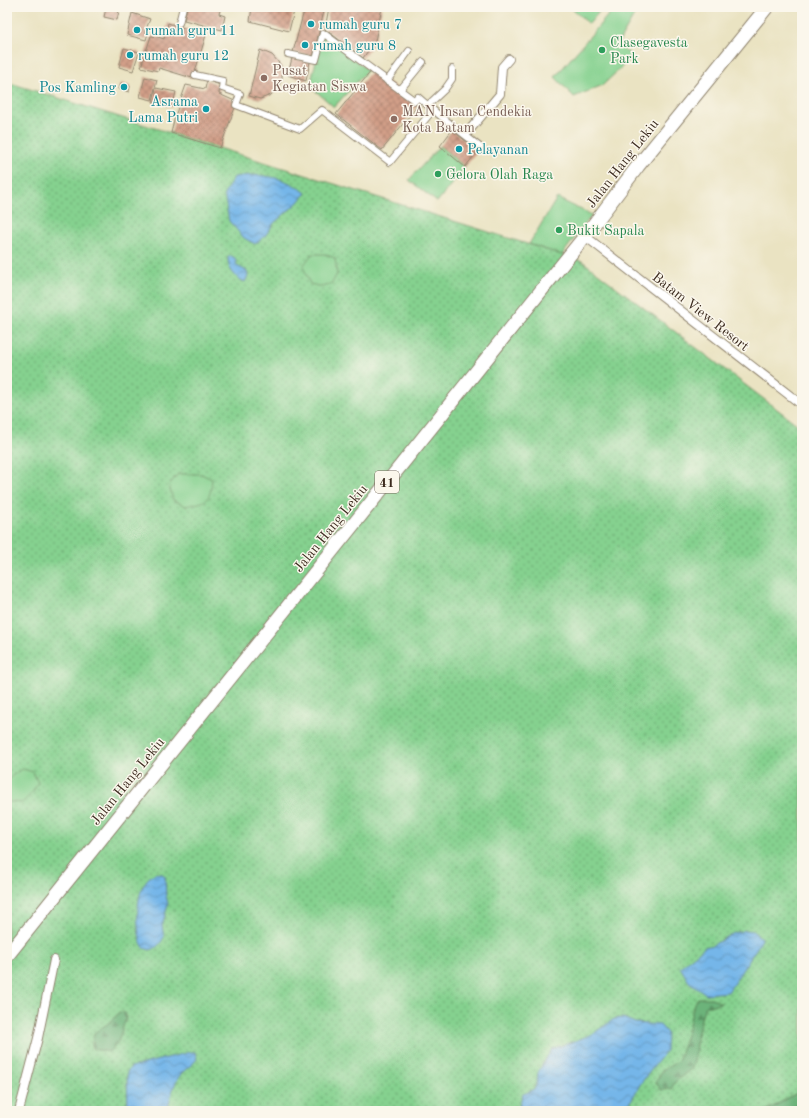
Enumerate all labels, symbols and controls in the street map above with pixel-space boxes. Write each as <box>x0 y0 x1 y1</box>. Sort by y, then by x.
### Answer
place label: rumah guru 7 <box>319 18 402 32</box>
marker: rumah guru 7 <box>306 19 316 29</box>
place label: rumah guru 11 <box>145 24 236 38</box>
marker: rumah guru 11 <box>132 25 142 35</box>
place label: Clasegavesta Park <box>610 36 688 66</box>
place label: rumah guru 8 <box>313 39 396 53</box>
marker: rumah guru 8 <box>300 40 310 50</box>
marker: Clasegavesta Park <box>597 45 607 55</box>
place label: rumah guru 12 <box>138 49 229 63</box>
marker: rumah guru 12 <box>125 50 135 60</box>
place label: Pusat Kegiatan Siswa <box>272 64 367 94</box>
marker: Pusat Kegiatan Siswa <box>259 73 269 83</box>
place label: Pos Kamling <box>39 81 116 95</box>
marker: Pos Kamling <box>119 82 129 92</box>
place label: Asrama Lama Putri <box>128 95 198 125</box>
marker: Asrama Lama Putri <box>201 104 211 114</box>
place label: MAN Insan Cendekia Kota Batam <box>402 105 532 135</box>
marker: MAN Insan Cendekia Kota Batam <box>389 114 399 124</box>
street label: Jalan Hang Lekiu <box>584 116 662 210</box>
place label: Pelayanan <box>467 143 529 157</box>
marker: Pelayanan <box>454 144 464 154</box>
place label: Gelora Olah Raga <box>446 168 553 182</box>
marker: Gelora Olah Raga <box>433 169 443 179</box>
place label: Bukit Sapala <box>567 224 645 238</box>
marker: Bukit Sapala <box>554 225 564 235</box>
street label: Batam View Resort <box>649 270 752 354</box>
road number: 41 <box>375 471 399 493</box>
street label: Jalan Hang Lekiu <box>291 482 371 575</box>
street label: Jalan Hang Lekiu <box>88 735 168 828</box>

